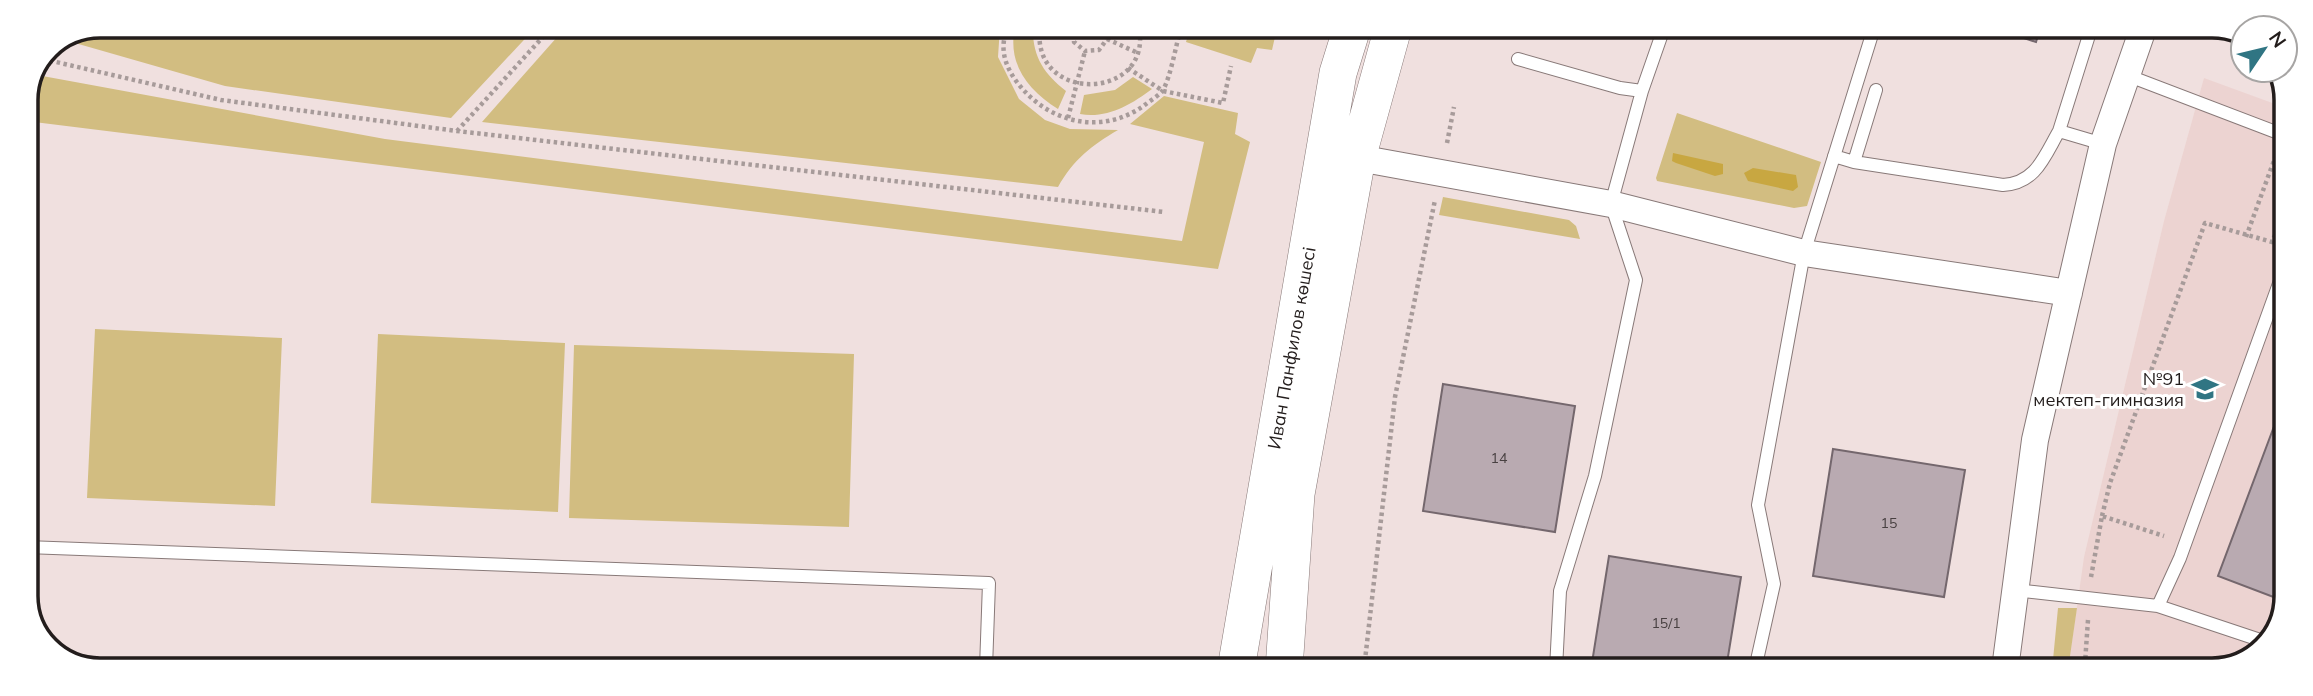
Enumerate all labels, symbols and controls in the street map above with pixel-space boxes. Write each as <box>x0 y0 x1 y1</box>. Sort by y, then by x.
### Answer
north arrow <box>2229 14 2299 84</box>
text: N <box>2264 26 2292 52</box>
street label: Иван Панфилов көшесі <box>1262 245 1321 451</box>
place label: №91 мектеп-гимназия <box>2033 367 2184 411</box>
school or university icon: №91 мектеп-гимназия <box>2190 374 2220 404</box>
house number: 14 <box>1491 449 1508 467</box>
house number: 15 <box>1881 514 1897 532</box>
house number: 15/1 <box>1651 614 1681 632</box>

